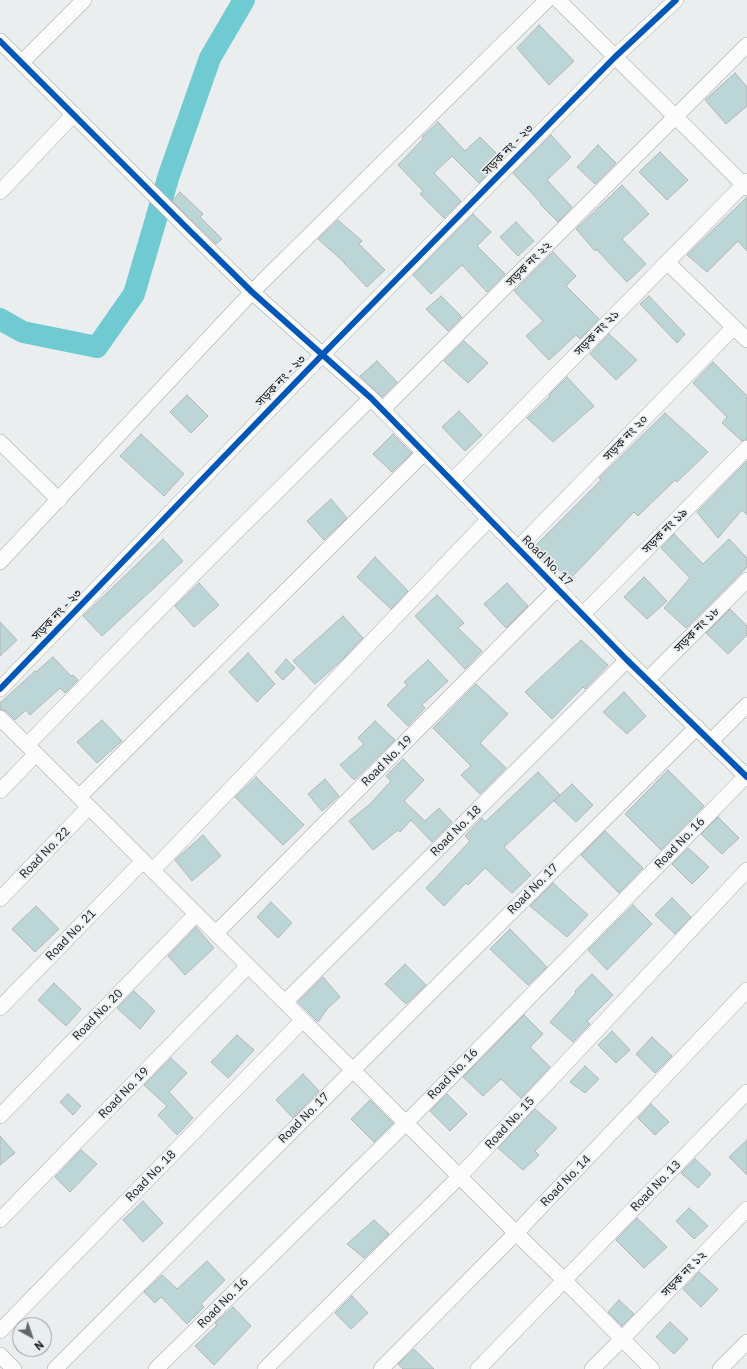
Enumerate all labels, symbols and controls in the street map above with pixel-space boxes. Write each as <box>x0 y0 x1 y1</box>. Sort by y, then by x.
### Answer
street label: সড়ক নং - ২৩ <box>480 122 536 178</box>
street label: সড়ক নং ২২ <box>503 238 555 290</box>
street label: সড়ক নং ২১ <box>572 307 622 359</box>
street label: সড়ক নং - ২৩ <box>253 352 309 410</box>
street label: সড়ক নং ২০ <box>601 412 651 464</box>
street label: সড়ক নং ১৯ <box>639 505 691 557</box>
street label: Road No. 17 <box>519 533 575 589</box>
street label: সড়ক নং - ২৩ <box>29 586 85 644</box>
street label: সড়ক নং ১৮ <box>671 604 723 656</box>
street label: Road No. 19 <box>359 733 415 789</box>
street label: Road No. 18 <box>428 803 484 859</box>
street label: Road No. 16 <box>652 814 708 872</box>
street label: Road No. 22 <box>17 824 73 882</box>
street label: Road No. 17 <box>505 861 561 917</box>
street label: Road No. 21 <box>43 906 99 964</box>
street label: Road No. 20 <box>70 986 126 1044</box>
street label: Road No. 16 <box>425 1045 481 1103</box>
street label: Road No. 19 <box>96 1064 152 1122</box>
street label: Road No. 17 <box>276 1090 332 1146</box>
street label: Road No. 15 <box>482 1094 538 1152</box>
street label: Road No. 18 <box>123 1147 179 1205</box>
street label: Road No. 14 <box>538 1152 594 1210</box>
street label: Road No. 13 <box>628 1157 684 1215</box>
street label: সড়ক নং ১২ <box>659 1248 709 1300</box>
street label: Road No. 16 <box>195 1275 251 1331</box>
north arrow <box>12 1317 52 1357</box>
text: N <box>32 1338 47 1353</box>

